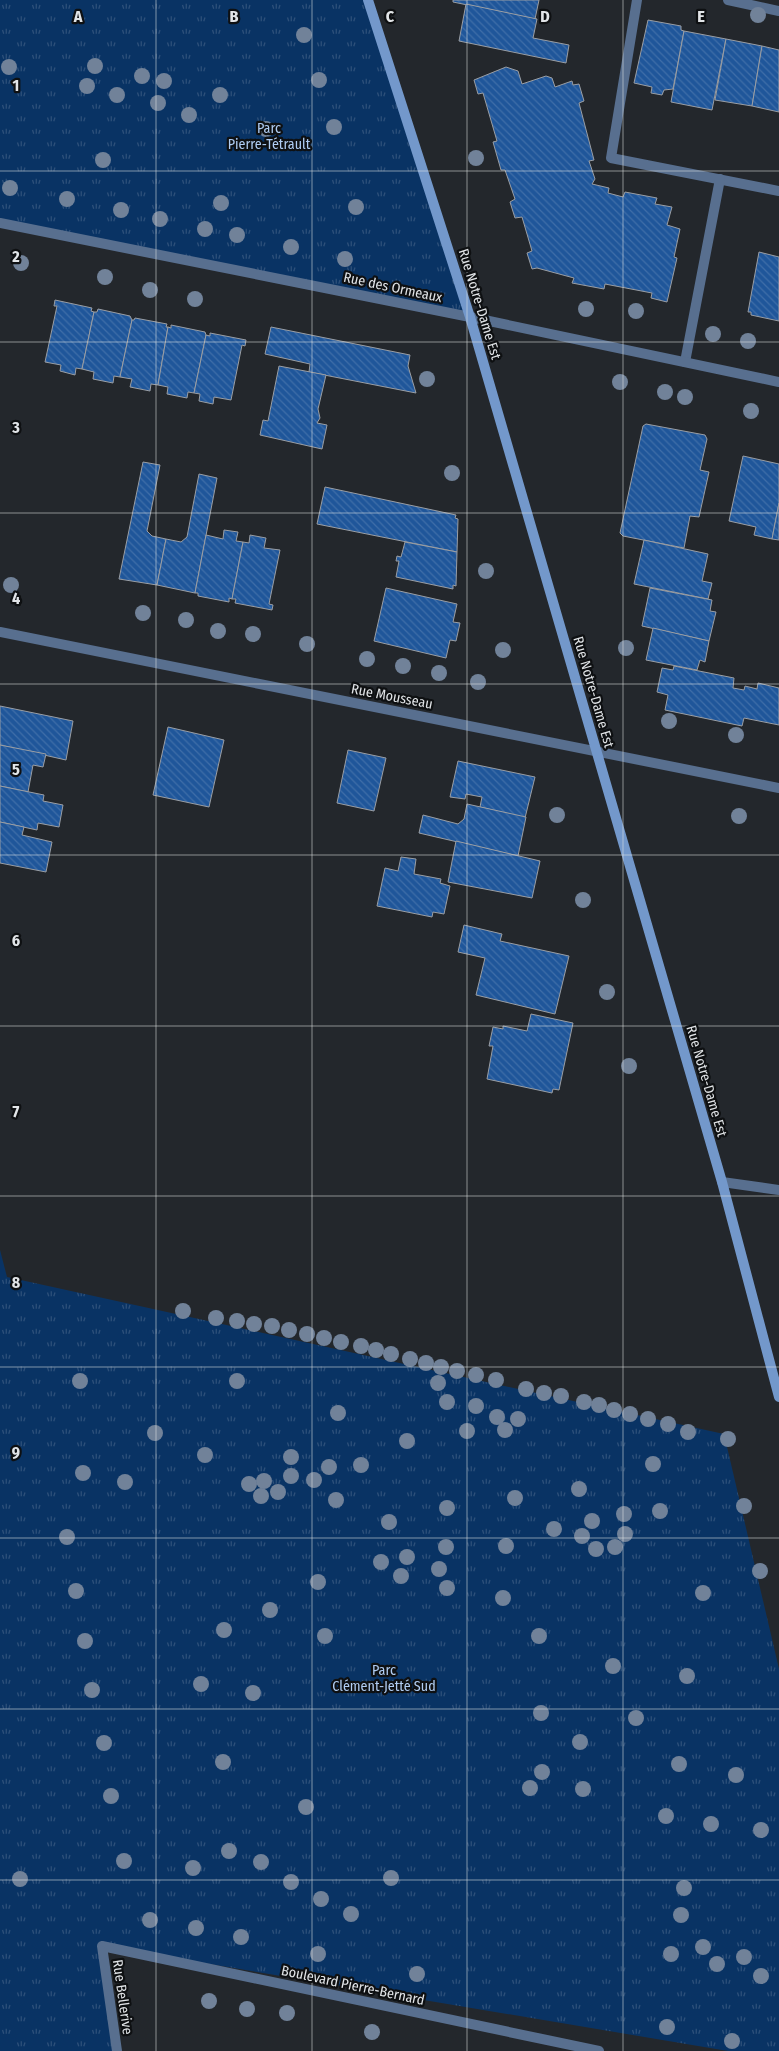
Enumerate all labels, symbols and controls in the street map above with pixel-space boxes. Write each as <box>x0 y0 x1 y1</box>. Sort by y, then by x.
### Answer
text: A <box>73 7 83 26</box>
text: B <box>230 7 239 26</box>
text: C <box>386 7 395 26</box>
text: D <box>540 7 550 26</box>
text: E <box>697 7 705 26</box>
text: 1 <box>13 76 19 95</box>
park label: Parc Pierre-Tétrault <box>228 120 311 153</box>
text: 2 <box>11 247 20 266</box>
street label: Rue Notre-Dame Est <box>455 247 505 362</box>
street label: Rue des Ormeaux <box>342 269 445 306</box>
text: 3 <box>11 418 20 437</box>
text: 4 <box>12 589 20 608</box>
street label: Rue Notre-Dame Est <box>569 634 618 750</box>
street label: Rue Mousseau <box>350 680 434 713</box>
text: 5 <box>12 760 20 779</box>
text: 6 <box>12 931 20 950</box>
street label: Rue Notre-Dame Est <box>682 1023 731 1139</box>
text: 7 <box>13 1102 20 1121</box>
text: 8 <box>12 1273 21 1292</box>
text: 9 <box>12 1443 20 1462</box>
park label: Parc Clément-Jetté Sud <box>332 1662 436 1695</box>
street label: Rue Bellerive <box>109 1959 136 2036</box>
street label: Boulevard Pierre-Bernard <box>280 1962 426 2009</box>

